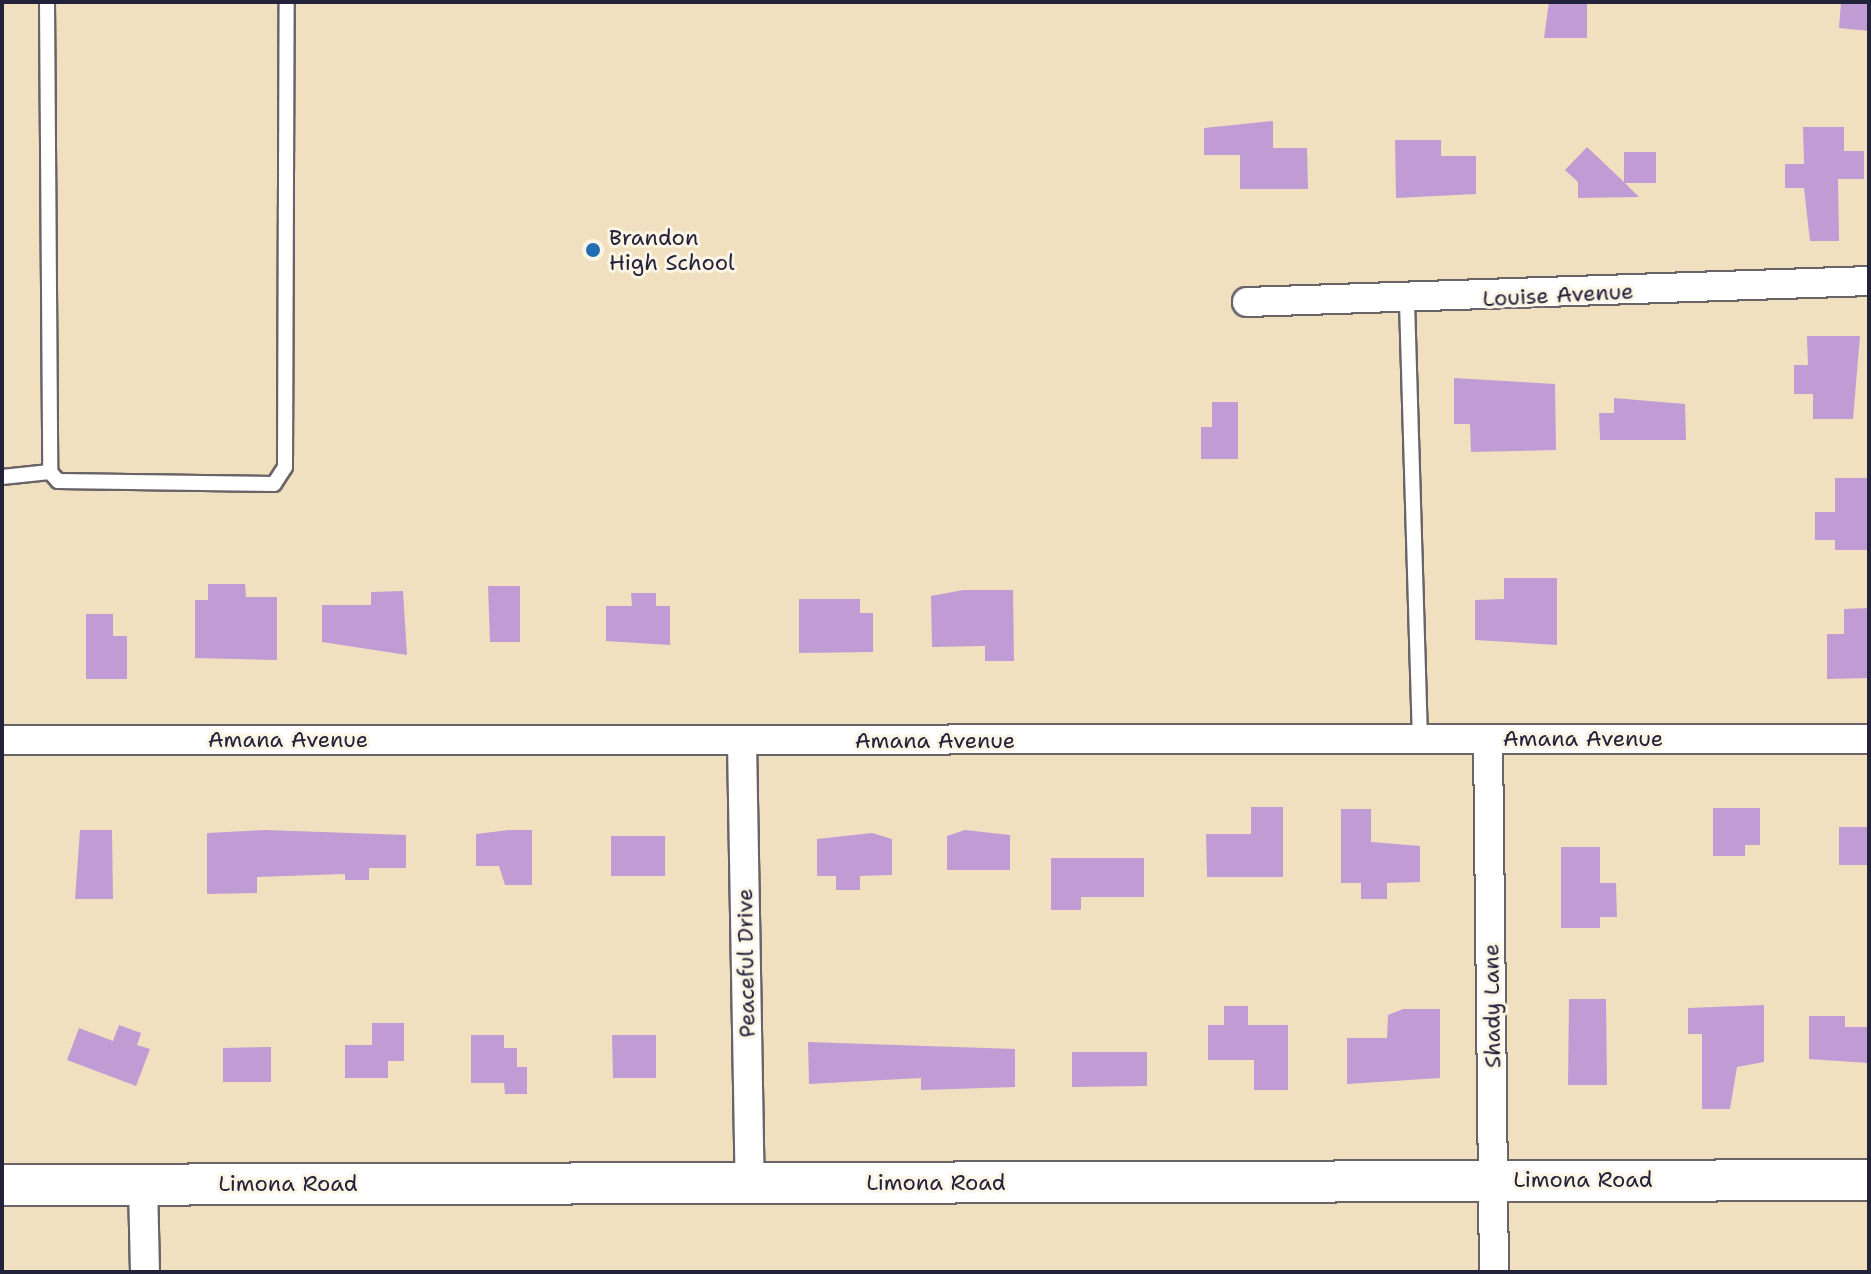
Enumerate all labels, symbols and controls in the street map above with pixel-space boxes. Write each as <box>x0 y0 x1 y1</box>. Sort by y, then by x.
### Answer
place label: Brandon High School <box>609 224 735 276</box>
marker: Brandon High School <box>584 241 602 259</box>
street label: Louise Avenue <box>1482 278 1634 312</box>
street label: Amana Avenue <box>1503 726 1663 752</box>
street label: Amana Avenue <box>208 727 368 753</box>
street label: Amana Avenue <box>855 728 1015 754</box>
street label: Peaceful Drive <box>731 888 761 1038</box>
street label: Shady Lane <box>1478 944 1506 1068</box>
street label: Limona Road <box>1513 1167 1653 1193</box>
street label: Limona Road <box>866 1170 1006 1196</box>
street label: Limona Road <box>218 1171 358 1197</box>

